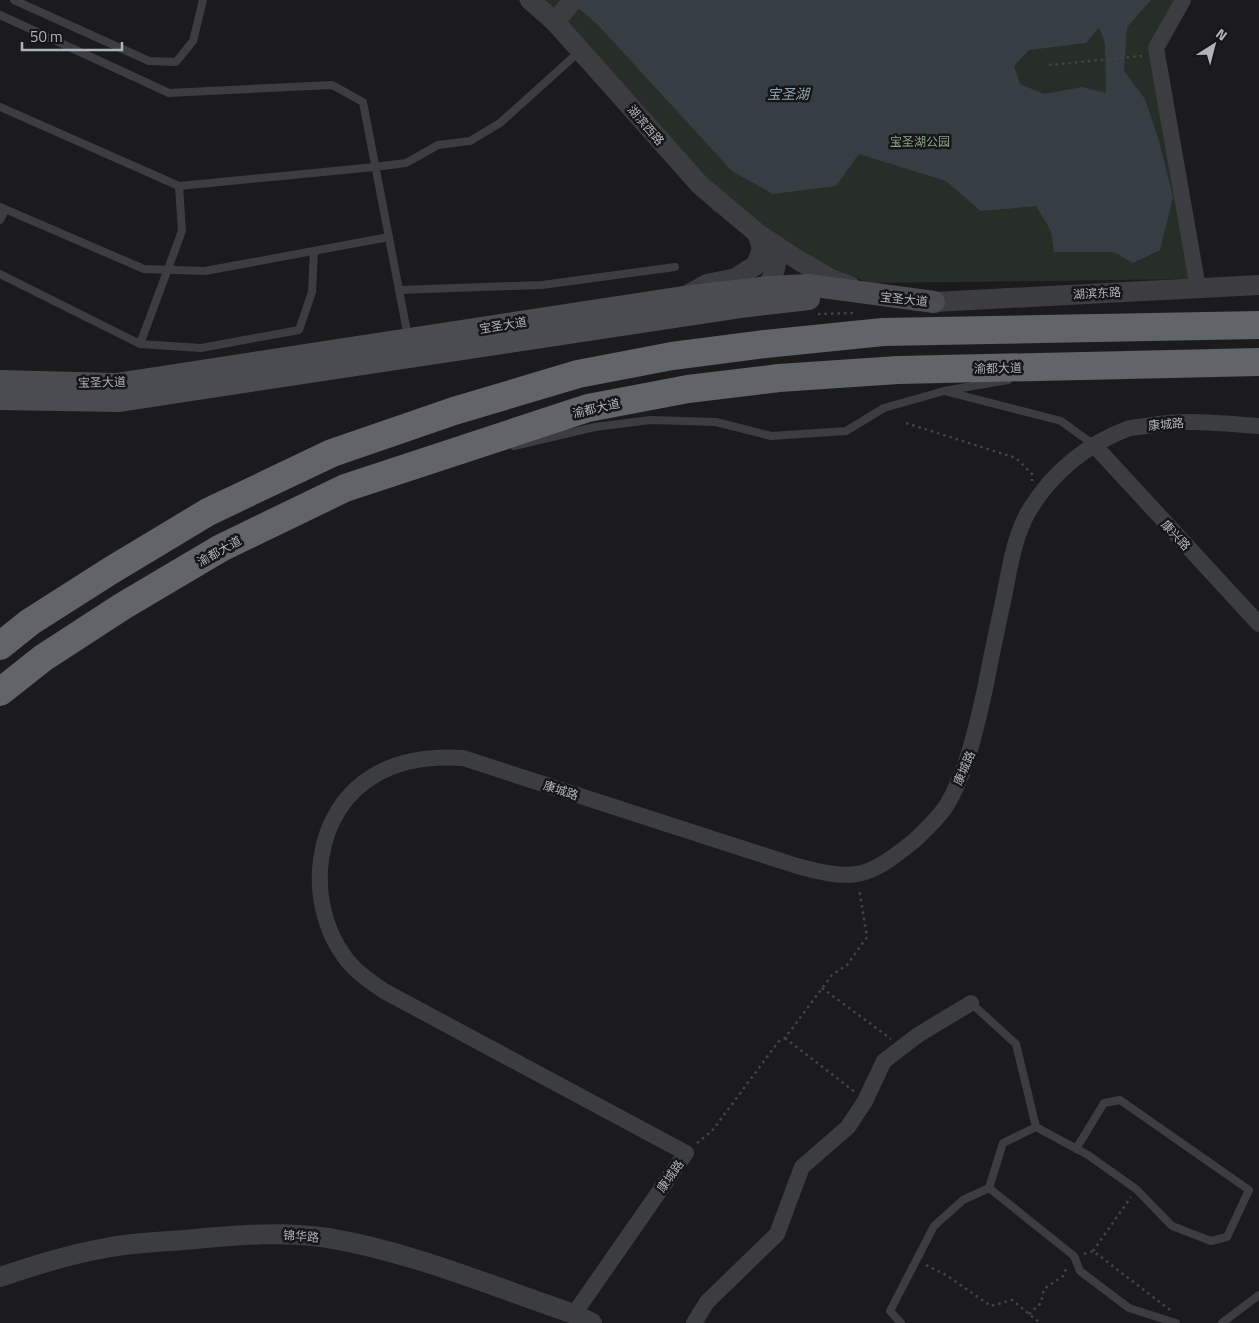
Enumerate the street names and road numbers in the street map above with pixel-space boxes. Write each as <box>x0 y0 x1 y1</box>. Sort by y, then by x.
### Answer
street label: 湖滨西路 <box>623 101 669 149</box>
street label: 湖滨东路 <box>1073 282 1121 304</box>
street label: 宝圣大道 <box>879 287 929 311</box>
street label: 宝圣大道 <box>478 312 528 338</box>
street label: 渝都大道 <box>974 358 1022 378</box>
street label: 宝圣大道 <box>78 372 126 392</box>
street label: 渝都大道 <box>570 393 622 423</box>
street label: 康城路 <box>1147 413 1185 435</box>
street label: 康兴路 <box>1157 515 1195 555</box>
street label: 渝都大道 <box>193 531 245 571</box>
street label: 康城路 <box>948 748 980 788</box>
street label: 康城路 <box>541 775 581 805</box>
street label: 康城路 <box>652 1156 688 1196</box>
street label: 锦华路 <box>282 1225 320 1247</box>

